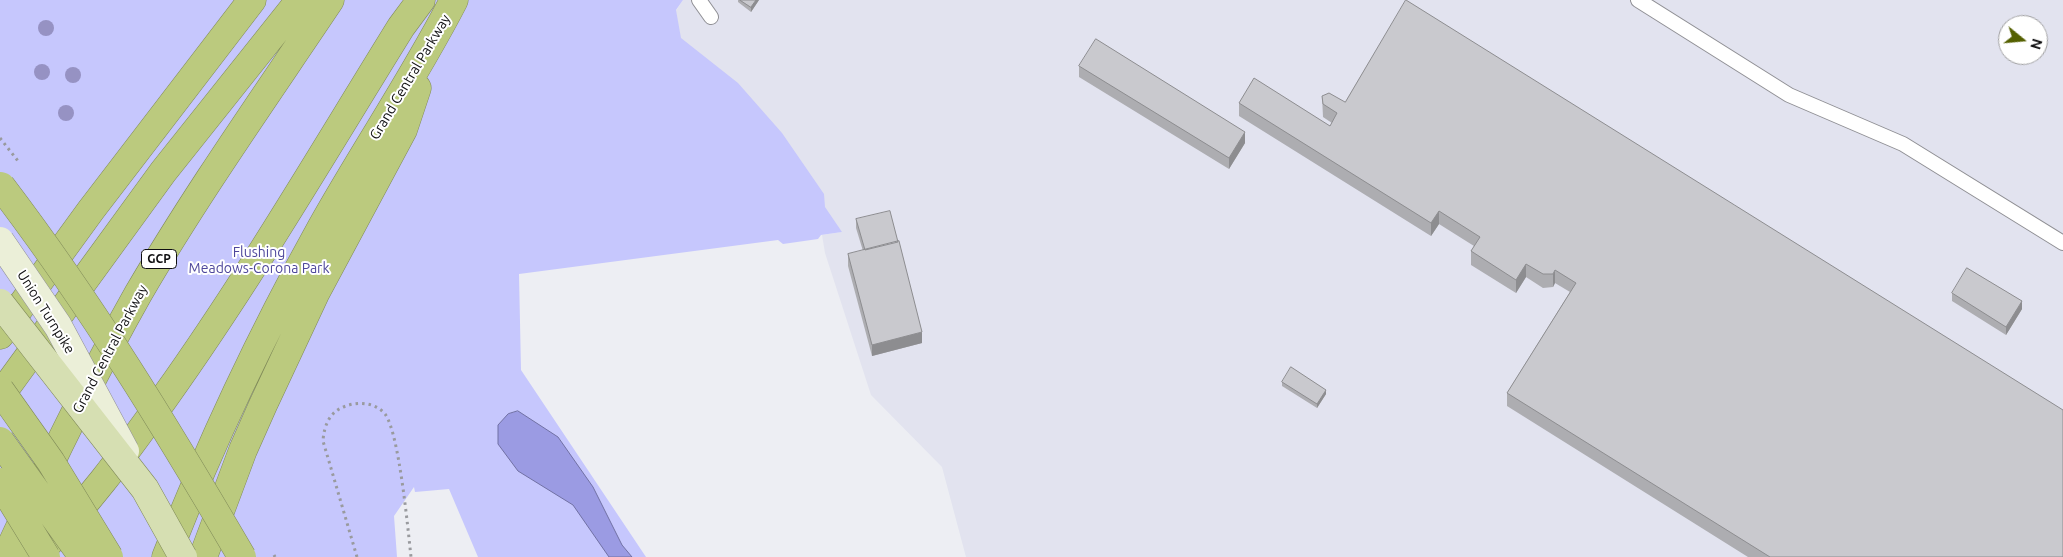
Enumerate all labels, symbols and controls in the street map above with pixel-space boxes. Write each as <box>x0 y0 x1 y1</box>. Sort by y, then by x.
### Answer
street label: Grand Central Parkway <box>366 11 454 143</box>
north arrow <box>1998 15 2048 65</box>
text: N <box>2027 37 2046 51</box>
park label: Flushing Meadows-Corona Park <box>189 244 329 276</box>
road number: GCP <box>142 250 176 268</box>
street label: Union Turnpike <box>14 267 78 357</box>
street label: Grand Central Parkway <box>69 282 151 416</box>

